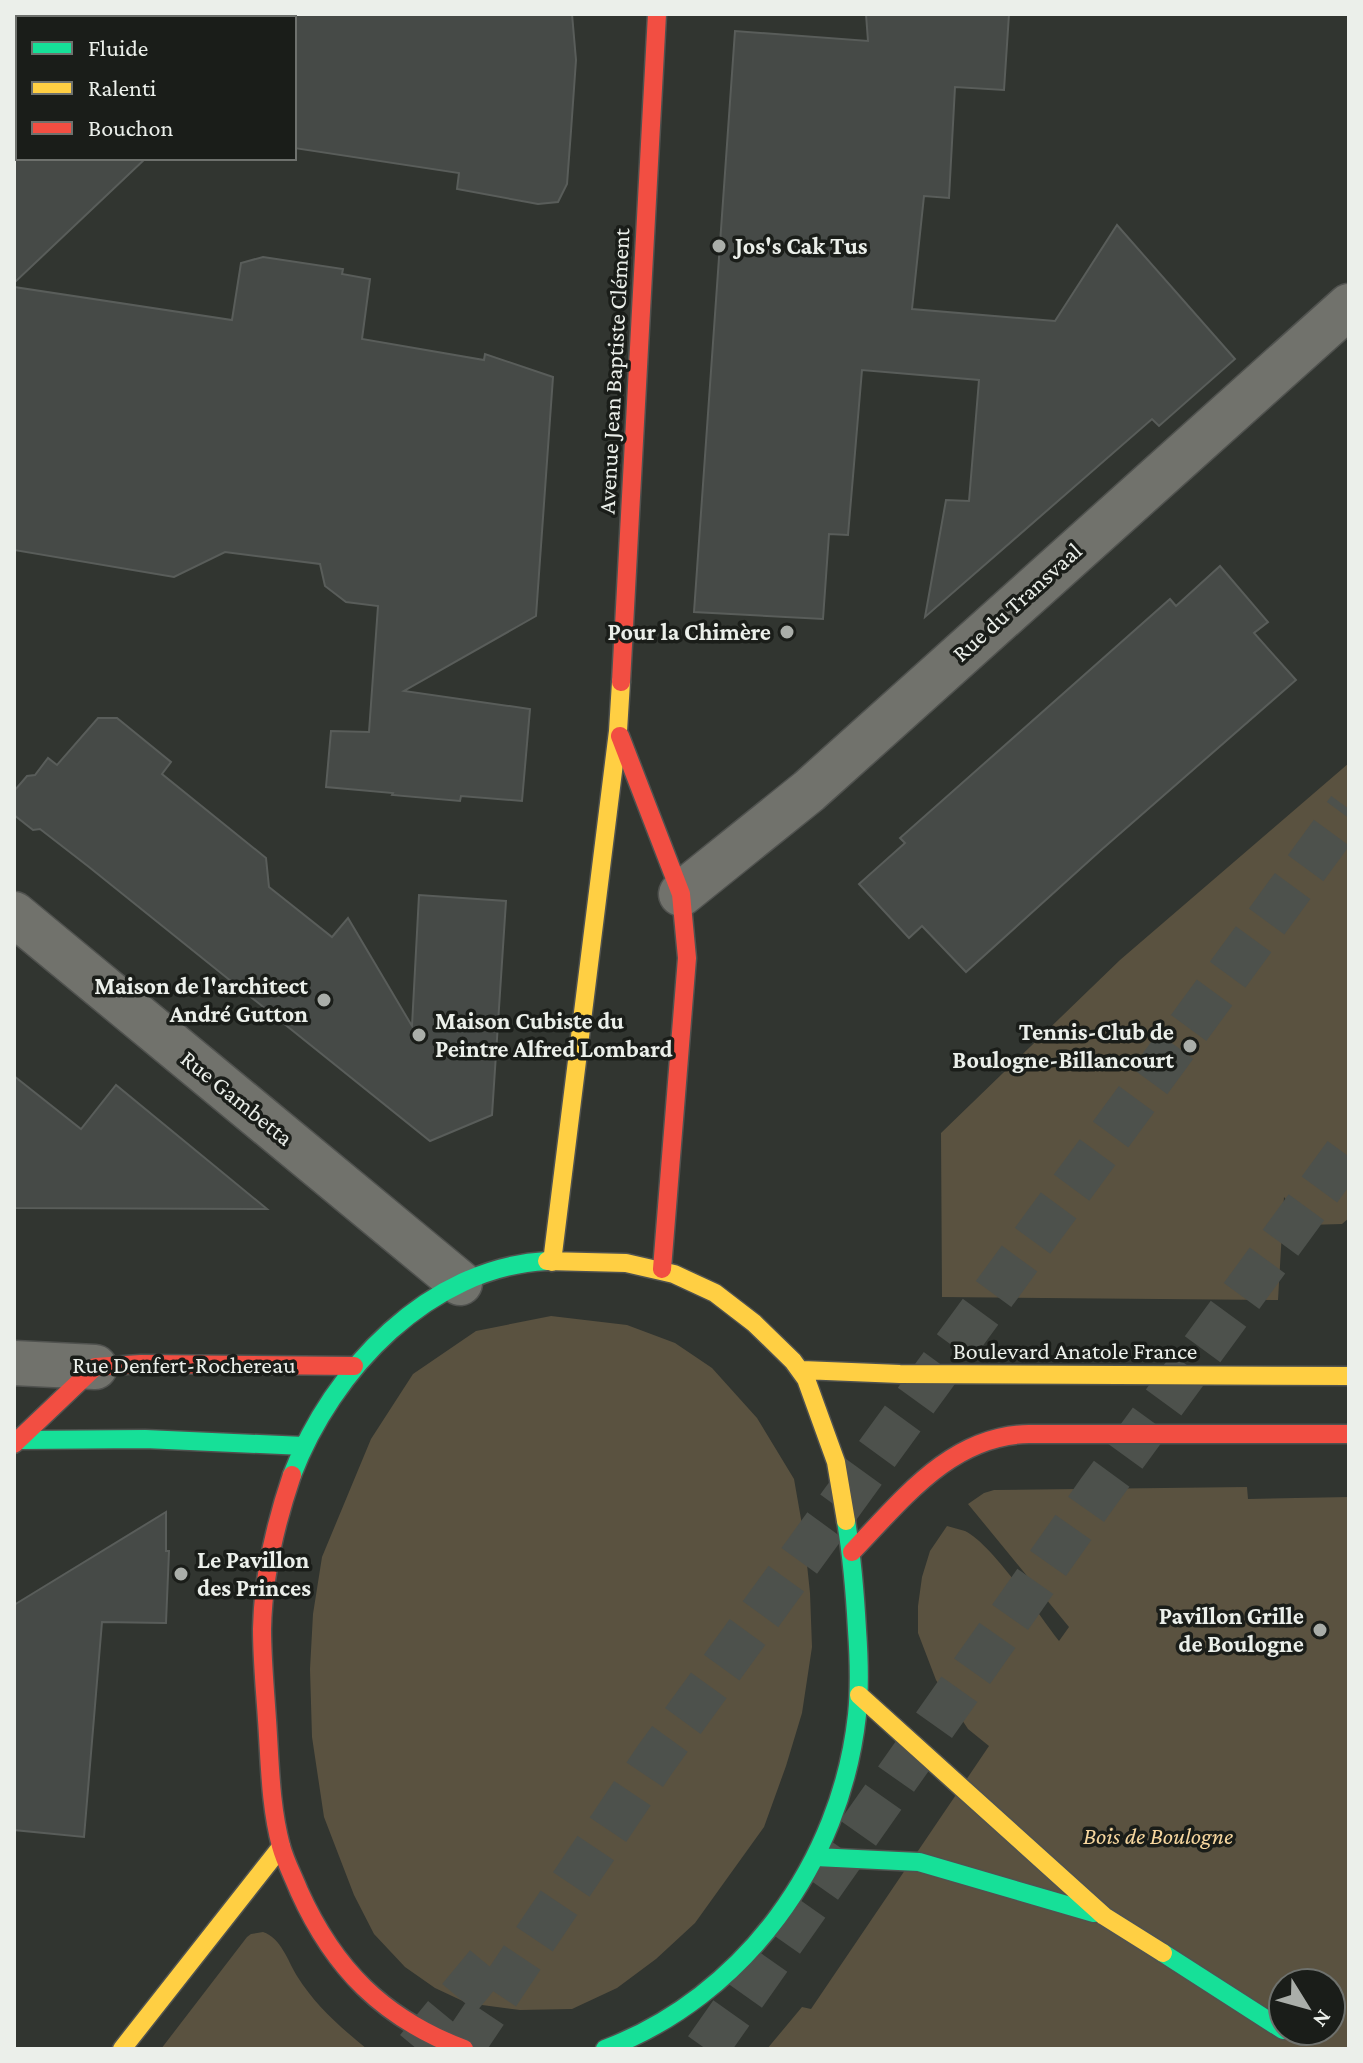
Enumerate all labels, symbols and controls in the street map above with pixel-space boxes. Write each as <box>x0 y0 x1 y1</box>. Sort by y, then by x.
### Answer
legend <box>16 16 296 160</box>
text: Fluide <box>88 34 148 61</box>
text: Ralenti <box>88 74 156 101</box>
text: Bouchon <box>88 114 173 141</box>
street label: Avenue Jean Baptiste Clément <box>593 226 635 515</box>
place label: Jos's Cak Tus <box>732 232 868 259</box>
marker: Jos's Cak Tus <box>710 237 728 255</box>
street label: Rue du Transvaal <box>947 537 1087 667</box>
place label: Pour la Chimère <box>608 618 771 645</box>
marker: Pour la Chimère <box>778 623 796 641</box>
place label: Maison de l'architect André Gutton <box>94 972 308 1027</box>
marker: Maison de l'architect André Gutton <box>315 991 333 1009</box>
place label: Maison Cubiste du Peintre Alfred Lombard <box>435 1007 673 1062</box>
place label: Tennis-Club de Boulogne-Billancourt <box>952 1018 1174 1073</box>
marker: Maison Cubiste du Peintre Alfred Lombard <box>410 1026 428 1044</box>
marker: Tennis-Club de Boulogne-Billancourt <box>1181 1037 1199 1055</box>
street label: Rue Gambetta <box>176 1044 299 1151</box>
street label: Boulevard Anatole France <box>953 1337 1197 1364</box>
street label: Rue Denfert-Rochereau <box>72 1351 296 1378</box>
place label: Le Pavillon des Princes <box>197 1546 311 1601</box>
marker: Le Pavillon des Princes <box>172 1565 190 1583</box>
place label: Pavillon Grille de Boulogne <box>1159 1602 1304 1657</box>
marker: Pavillon Grille de Boulogne <box>1311 1621 1329 1639</box>
park label: Bois de Boulogne <box>1083 1822 1233 1849</box>
north arrow <box>1267 1967 1347 2047</box>
text: N <box>1308 2005 1337 2032</box>

